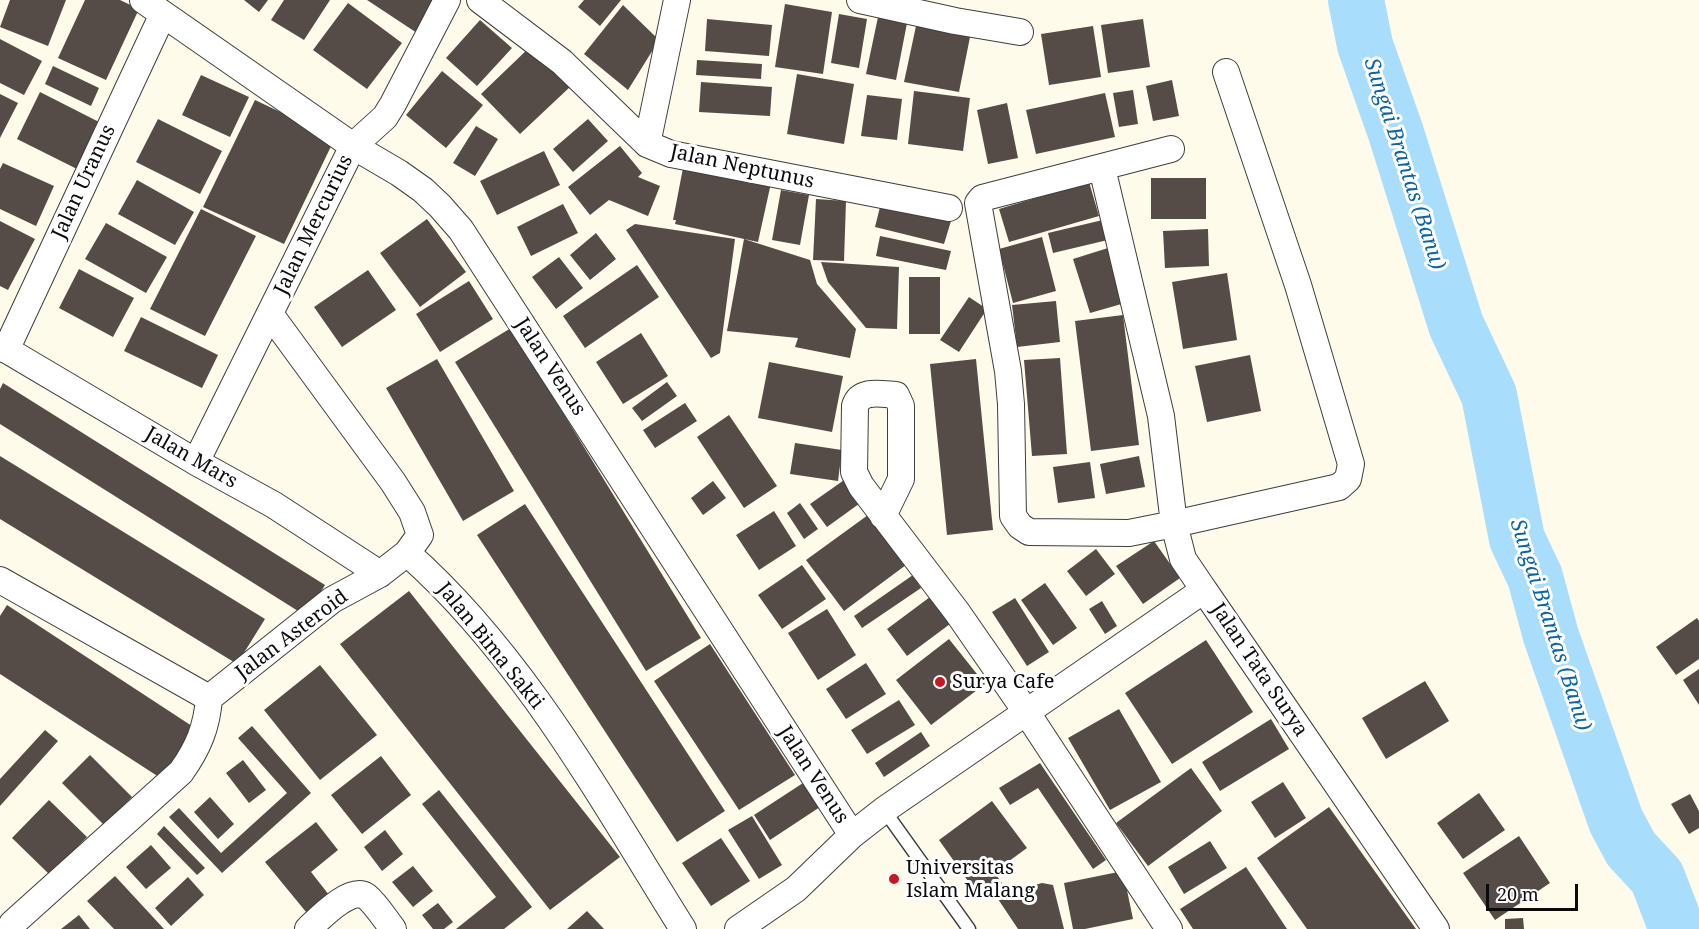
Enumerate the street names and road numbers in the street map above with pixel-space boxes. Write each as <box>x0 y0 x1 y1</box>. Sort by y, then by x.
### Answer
street label: Jalan Uranus <box>47 121 121 243</box>
street label: Jalan Neptunus <box>668 140 816 194</box>
street label: Jalan Mercurius <box>270 151 358 299</box>
street label: Jalan Venus <box>510 314 590 420</box>
street label: Jalan Mars <box>141 422 241 494</box>
street label: Jalan Bima Sakti <box>432 578 548 714</box>
street label: Jalan Asteroid <box>231 585 353 685</box>
street label: Jalan Tata Surya <box>1205 599 1313 741</box>
street label: Jalan Venus <box>773 722 853 828</box>

